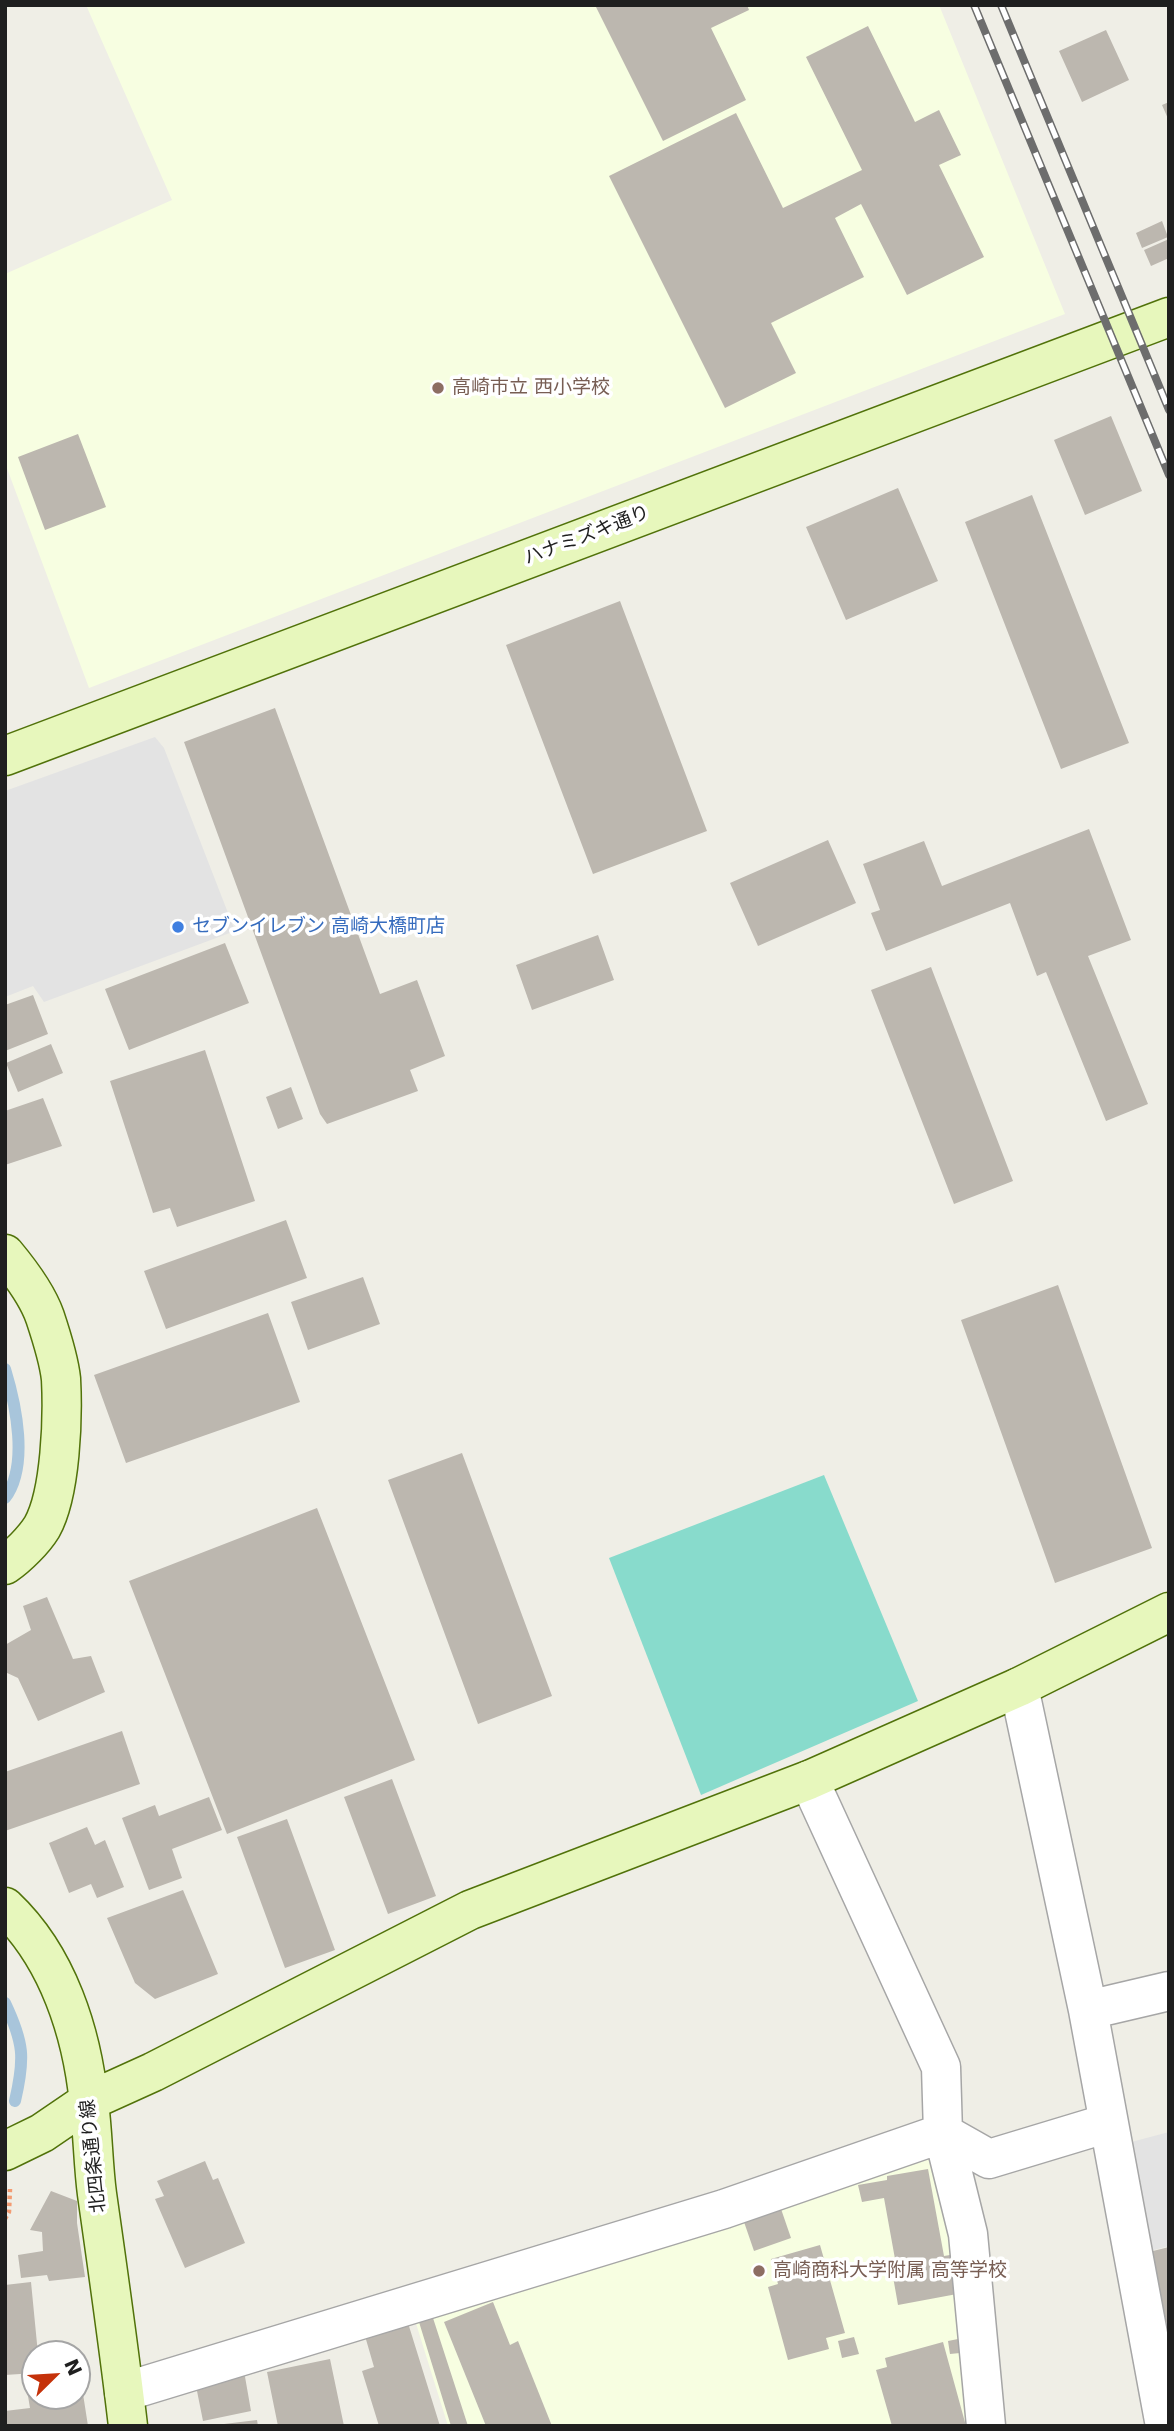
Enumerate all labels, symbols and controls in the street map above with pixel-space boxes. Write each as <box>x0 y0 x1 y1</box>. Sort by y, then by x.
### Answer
place label: 高崎市立 西小学校 <box>452 377 610 399</box>
marker: 高崎市立 西小学校 <box>430 380 446 396</box>
street label: ハナミズキ通り <box>521 502 653 570</box>
place label: セブンイレブン 高崎大橋町店 <box>192 916 445 938</box>
marker: セブンイレブン 高崎大橋町店 <box>170 919 186 935</box>
street label: 北四条通り線 <box>77 2098 111 2214</box>
place label: 高崎商科大学附属 高等学校 <box>773 2260 1007 2282</box>
marker: 高崎商科大学附属 高等学校 <box>751 2263 767 2279</box>
north arrow <box>21 2340 91 2410</box>
text: N <box>60 2356 87 2379</box>

